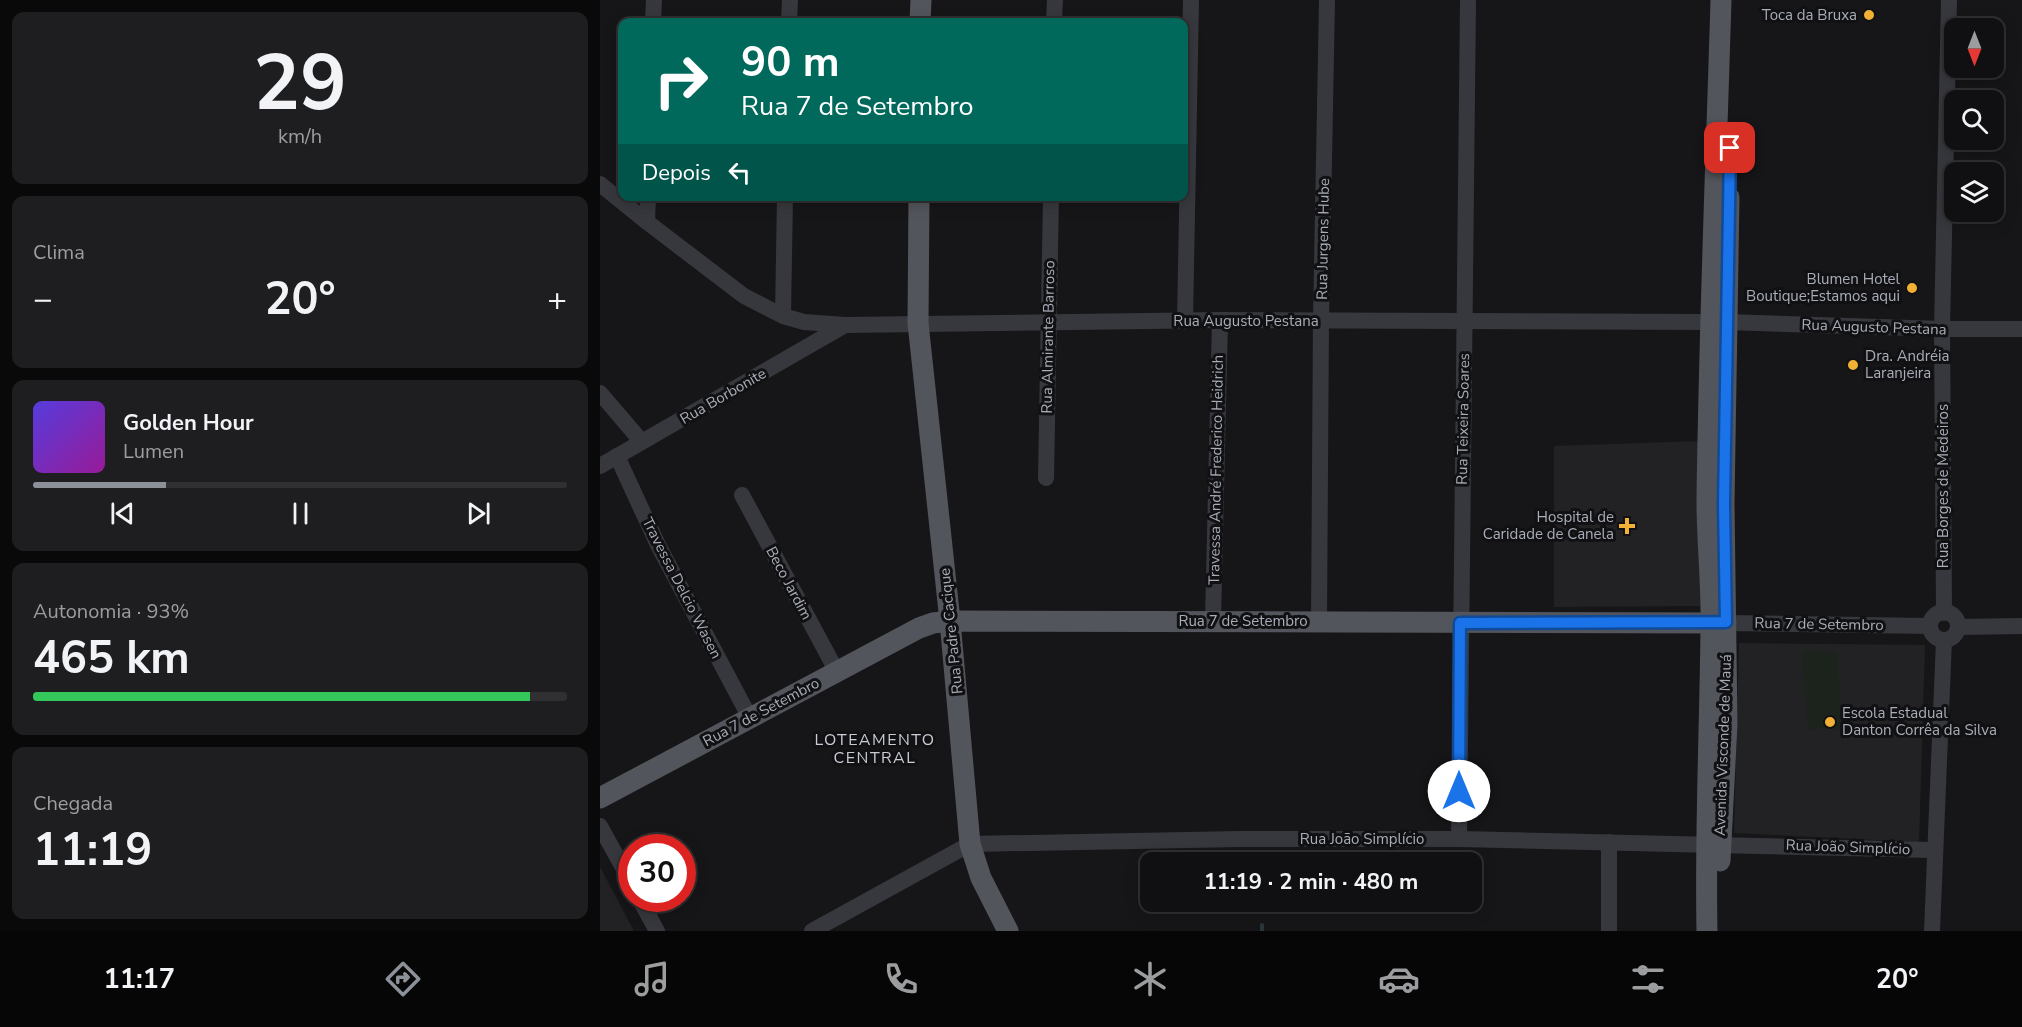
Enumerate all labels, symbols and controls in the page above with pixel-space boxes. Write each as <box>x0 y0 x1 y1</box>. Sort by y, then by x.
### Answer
place label: Toca da Bruxa <box>1762 5 1857 25</box>
marker: Toca da Bruxa <box>1862 8 1876 22</box>
north arrow <box>1944 18 2004 78</box>
map controls <box>1944 18 2004 222</box>
text: 29 <box>253 30 347 137</box>
text: 90 m <box>741 34 840 91</box>
icon: right <box>642 42 720 120</box>
text: Rua 7 de Setembro <box>741 88 974 125</box>
button: search <box>1944 90 2004 150</box>
pin <box>1704 122 1755 173</box>
text: km/h <box>278 123 322 150</box>
icon: arrive <box>1713 131 1746 164</box>
icon: left <box>723 156 756 189</box>
text: Depois <box>642 158 711 188</box>
button: layers <box>1944 162 2004 222</box>
street label: Rua Jurgens Hube <box>1312 178 1334 300</box>
text: Clima <box>33 239 85 266</box>
street label: Rua Almirante Barroso <box>1037 260 1059 414</box>
text: 20° <box>264 269 336 330</box>
place label: Blumen Hotel Boutique;Estamos aqui <box>1746 269 1901 306</box>
text: − <box>33 277 53 322</box>
text: + <box>547 277 567 322</box>
marker: Blumen Hotel Boutique;Estamos aqui <box>1905 281 1919 295</box>
street label: Rua Augusto Pestana <box>1173 311 1319 331</box>
street label: Rua Augusto Pestana <box>1801 314 1947 340</box>
place label: Dra. Andréia Laranjeira <box>1865 346 1950 383</box>
street label: Rua Teixeira Soares <box>1452 353 1474 485</box>
street label: Travessa André Frederico Heidrich <box>1204 355 1228 585</box>
marker: Dra. Andréia Laranjeira <box>1846 358 1860 372</box>
street label: Rua Borbonite <box>676 363 770 429</box>
street label: Rua Borges de Medeiros <box>1933 404 1953 568</box>
text: Golden Hour <box>123 408 254 438</box>
text: Lumen <box>123 438 184 465</box>
icon: previous <box>106 497 139 530</box>
icon: pause <box>284 497 317 530</box>
icon: next <box>462 497 495 530</box>
place label: Hospital de Caridade de Canela <box>1483 507 1614 544</box>
street label: Travessa Delcio Wasen <box>638 514 726 662</box>
marker: Hospital de Caridade de Canela <box>1618 517 1636 535</box>
street label: Beco Jardim <box>761 543 817 623</box>
street label: Rua Padre Cacique <box>934 567 968 695</box>
text: Autonomia · 93% <box>33 598 189 625</box>
street label: Rua 7 de Setembro <box>1178 611 1308 631</box>
street label: Rua 7 de Setembro <box>1754 613 1884 635</box>
text: 465 km <box>33 628 190 689</box>
street label: Avenida Visconde de Mauá <box>1710 654 1736 836</box>
street label: Rua 7 de Setembro <box>699 673 823 751</box>
place label: Escola Estadual Danton Corrêa da Silva <box>1842 703 1997 740</box>
marker: Escola Estadual Danton Corrêa da Silva <box>1823 715 1837 729</box>
district label: LOTEAMENTO CENTRAL <box>814 729 936 769</box>
position arrow <box>1427 759 1491 823</box>
text: Chegada <box>33 790 113 817</box>
text: 11:19 <box>33 820 152 881</box>
street label: Rua João Simplício <box>1300 829 1424 849</box>
speed limit sign: 30 <box>618 834 696 912</box>
street label: Rua João Simplício <box>1785 835 1911 859</box>
text: 11:19 · 2 min · 480 m <box>1204 867 1418 897</box>
icon: directions <box>382 958 424 1000</box>
icon: music <box>631 958 673 1000</box>
icon: phone <box>880 958 922 1000</box>
icon: climate <box>1129 958 1171 1000</box>
icon: car <box>1378 958 1420 1000</box>
icon: filters <box>1627 958 1669 1000</box>
text: 11:17 <box>103 961 175 998</box>
text: 20° <box>1876 961 1918 998</box>

